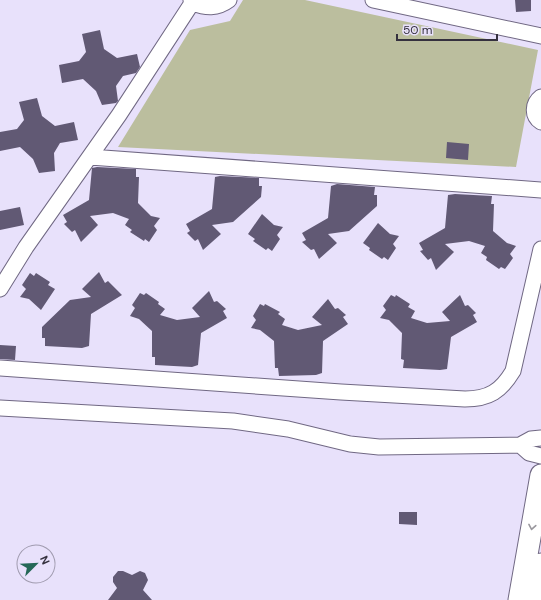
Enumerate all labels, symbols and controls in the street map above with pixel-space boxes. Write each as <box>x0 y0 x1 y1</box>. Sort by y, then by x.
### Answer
scale bar <box>397 16 497 42</box>
text: 50 m <box>403 22 432 38</box>
one-way arrow <box>528 524 536 531</box>
north arrow <box>16 544 56 584</box>
text: N <box>37 553 53 566</box>

